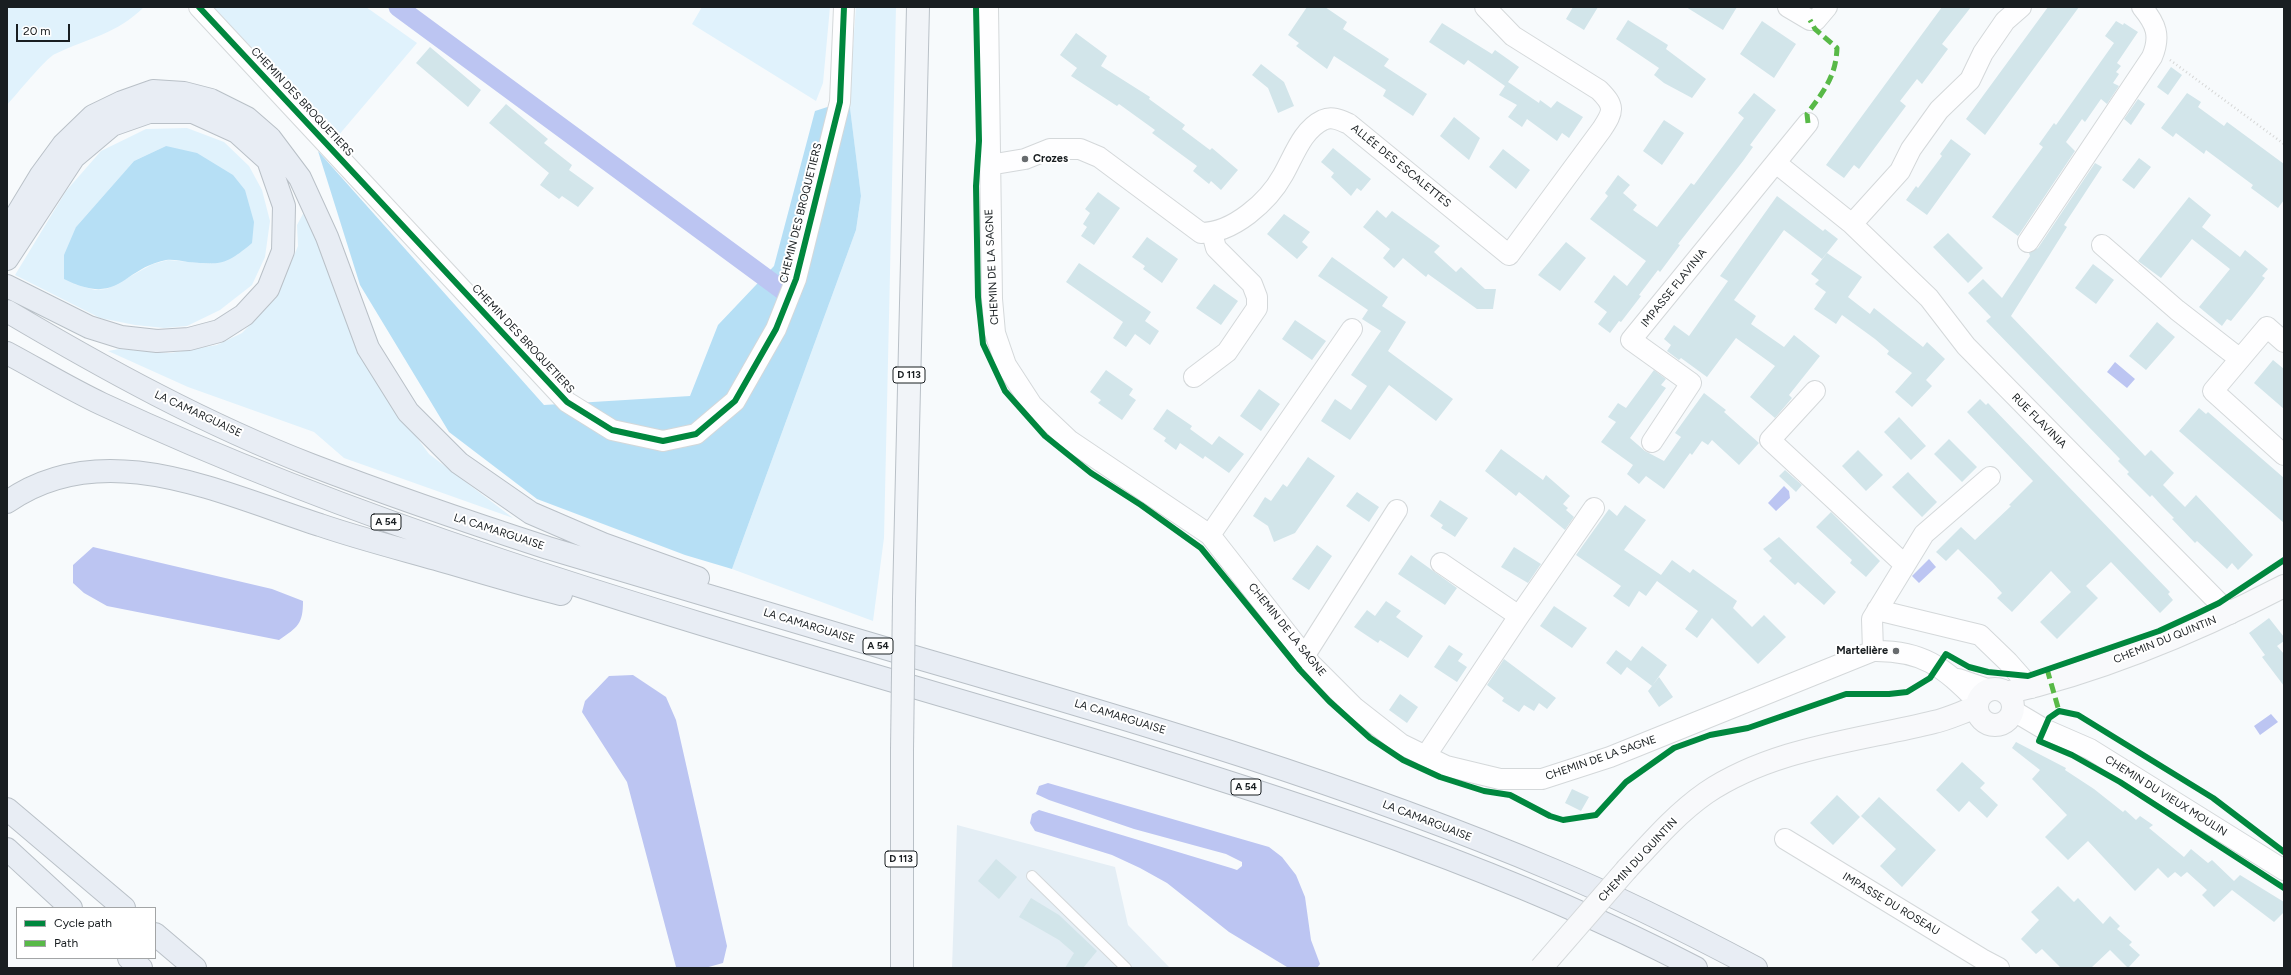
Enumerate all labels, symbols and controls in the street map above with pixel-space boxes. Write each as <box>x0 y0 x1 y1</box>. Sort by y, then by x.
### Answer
scale bar <box>18 16 72 42</box>
text: 20 m <box>23 24 51 38</box>
street label: CHEMIN DES BROQUETIERS <box>248 45 356 159</box>
street label: ALLÉE DES ESCALETTES <box>1348 122 1454 210</box>
street label: CHEMIN DES BROQUETIERS <box>777 142 825 284</box>
place label: Crozes <box>1033 152 1068 166</box>
marker: Crozes <box>1020 154 1030 164</box>
street label: CHEMIN DE LA SAGNE <box>982 209 1002 325</box>
street label: IMPASSE FLAVINIA <box>1638 246 1710 330</box>
street label: CHEMIN DES BROQUETIERS <box>469 282 577 396</box>
road number: D 113 <box>893 367 925 383</box>
street label: LA CAMARGUAISE <box>152 388 244 440</box>
street label: RUE FLAVINIA <box>2009 391 2069 451</box>
street label: LA CAMARGUAISE <box>452 511 546 553</box>
road number: A 54 <box>371 514 401 530</box>
street label: CHEMIN DE LA SAGNE <box>1245 581 1329 679</box>
street label: LA CAMARGUAISE <box>762 606 856 646</box>
street label: CHEMIN DU QUINTIN <box>2112 613 2218 667</box>
road number: A 54 <box>863 638 893 654</box>
place label: Martelière <box>1836 644 1888 658</box>
marker: Martelière <box>1891 646 1901 656</box>
street label: LA CAMARGUAISE <box>1073 697 1167 737</box>
street label: CHEMIN DE LA SAGNE <box>1544 733 1658 783</box>
street label: CHEMIN DU VIEUX MOULIN <box>2103 753 2229 839</box>
road number: A 54 <box>1231 779 1261 795</box>
street label: LA CAMARGUAISE <box>1380 798 1474 844</box>
street label: CHEMIN DU QUINTIN <box>1596 815 1680 905</box>
road number: D 113 <box>885 851 917 867</box>
street label: IMPASSE DU ROSEAU <box>1840 870 1942 938</box>
legend <box>16 907 156 959</box>
text: Cycle path <box>54 916 112 930</box>
text: Path <box>54 936 78 950</box>

